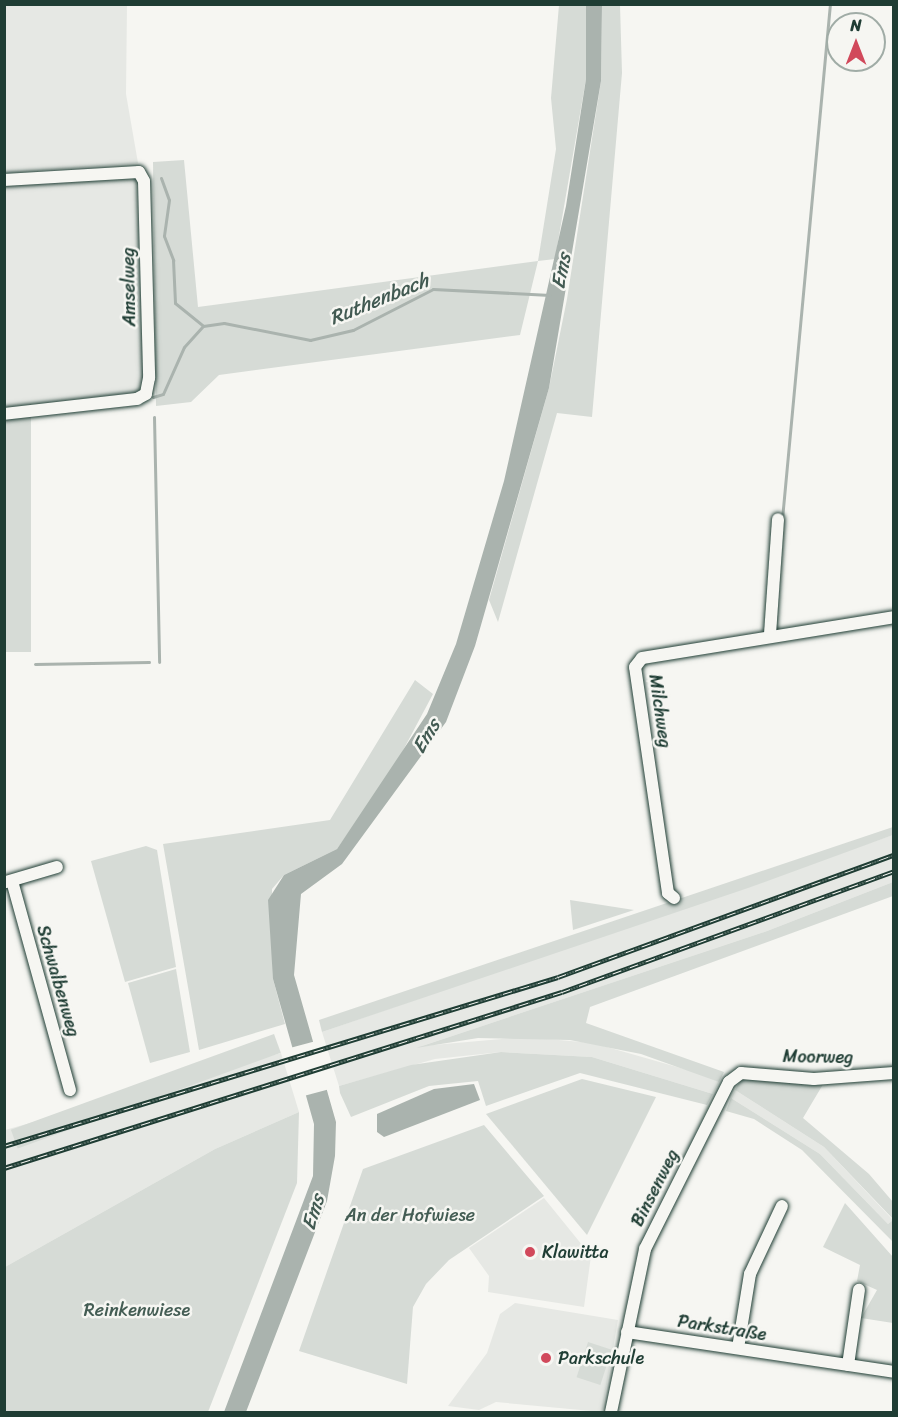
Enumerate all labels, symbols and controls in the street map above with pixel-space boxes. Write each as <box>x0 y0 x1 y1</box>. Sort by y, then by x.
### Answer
text: N <box>850 11 862 40</box>
north arrow <box>826 12 886 72</box>
street label: Amselweg <box>118 247 140 327</box>
water label: Ems <box>546 251 576 291</box>
water label: Ruthenbach <box>326 268 432 330</box>
street label: Milchweg <box>644 673 676 749</box>
water label: Ems <box>407 715 445 757</box>
street label: Schwalbenweg <box>32 923 84 1039</box>
street label: Moorweg <box>783 1046 853 1068</box>
street label: Binsenweg <box>626 1146 684 1230</box>
water label: Ems <box>296 1191 330 1233</box>
park label: An der Hofwiese <box>345 1204 475 1226</box>
place label: Klawitta <box>542 1241 608 1263</box>
marker: Klawitta <box>523 1245 537 1259</box>
park label: Reinkenwiese <box>84 1299 190 1321</box>
street label: Parkstraße <box>676 1310 768 1346</box>
place label: Parkschule <box>558 1347 644 1369</box>
marker: Parkschule <box>539 1351 553 1365</box>

